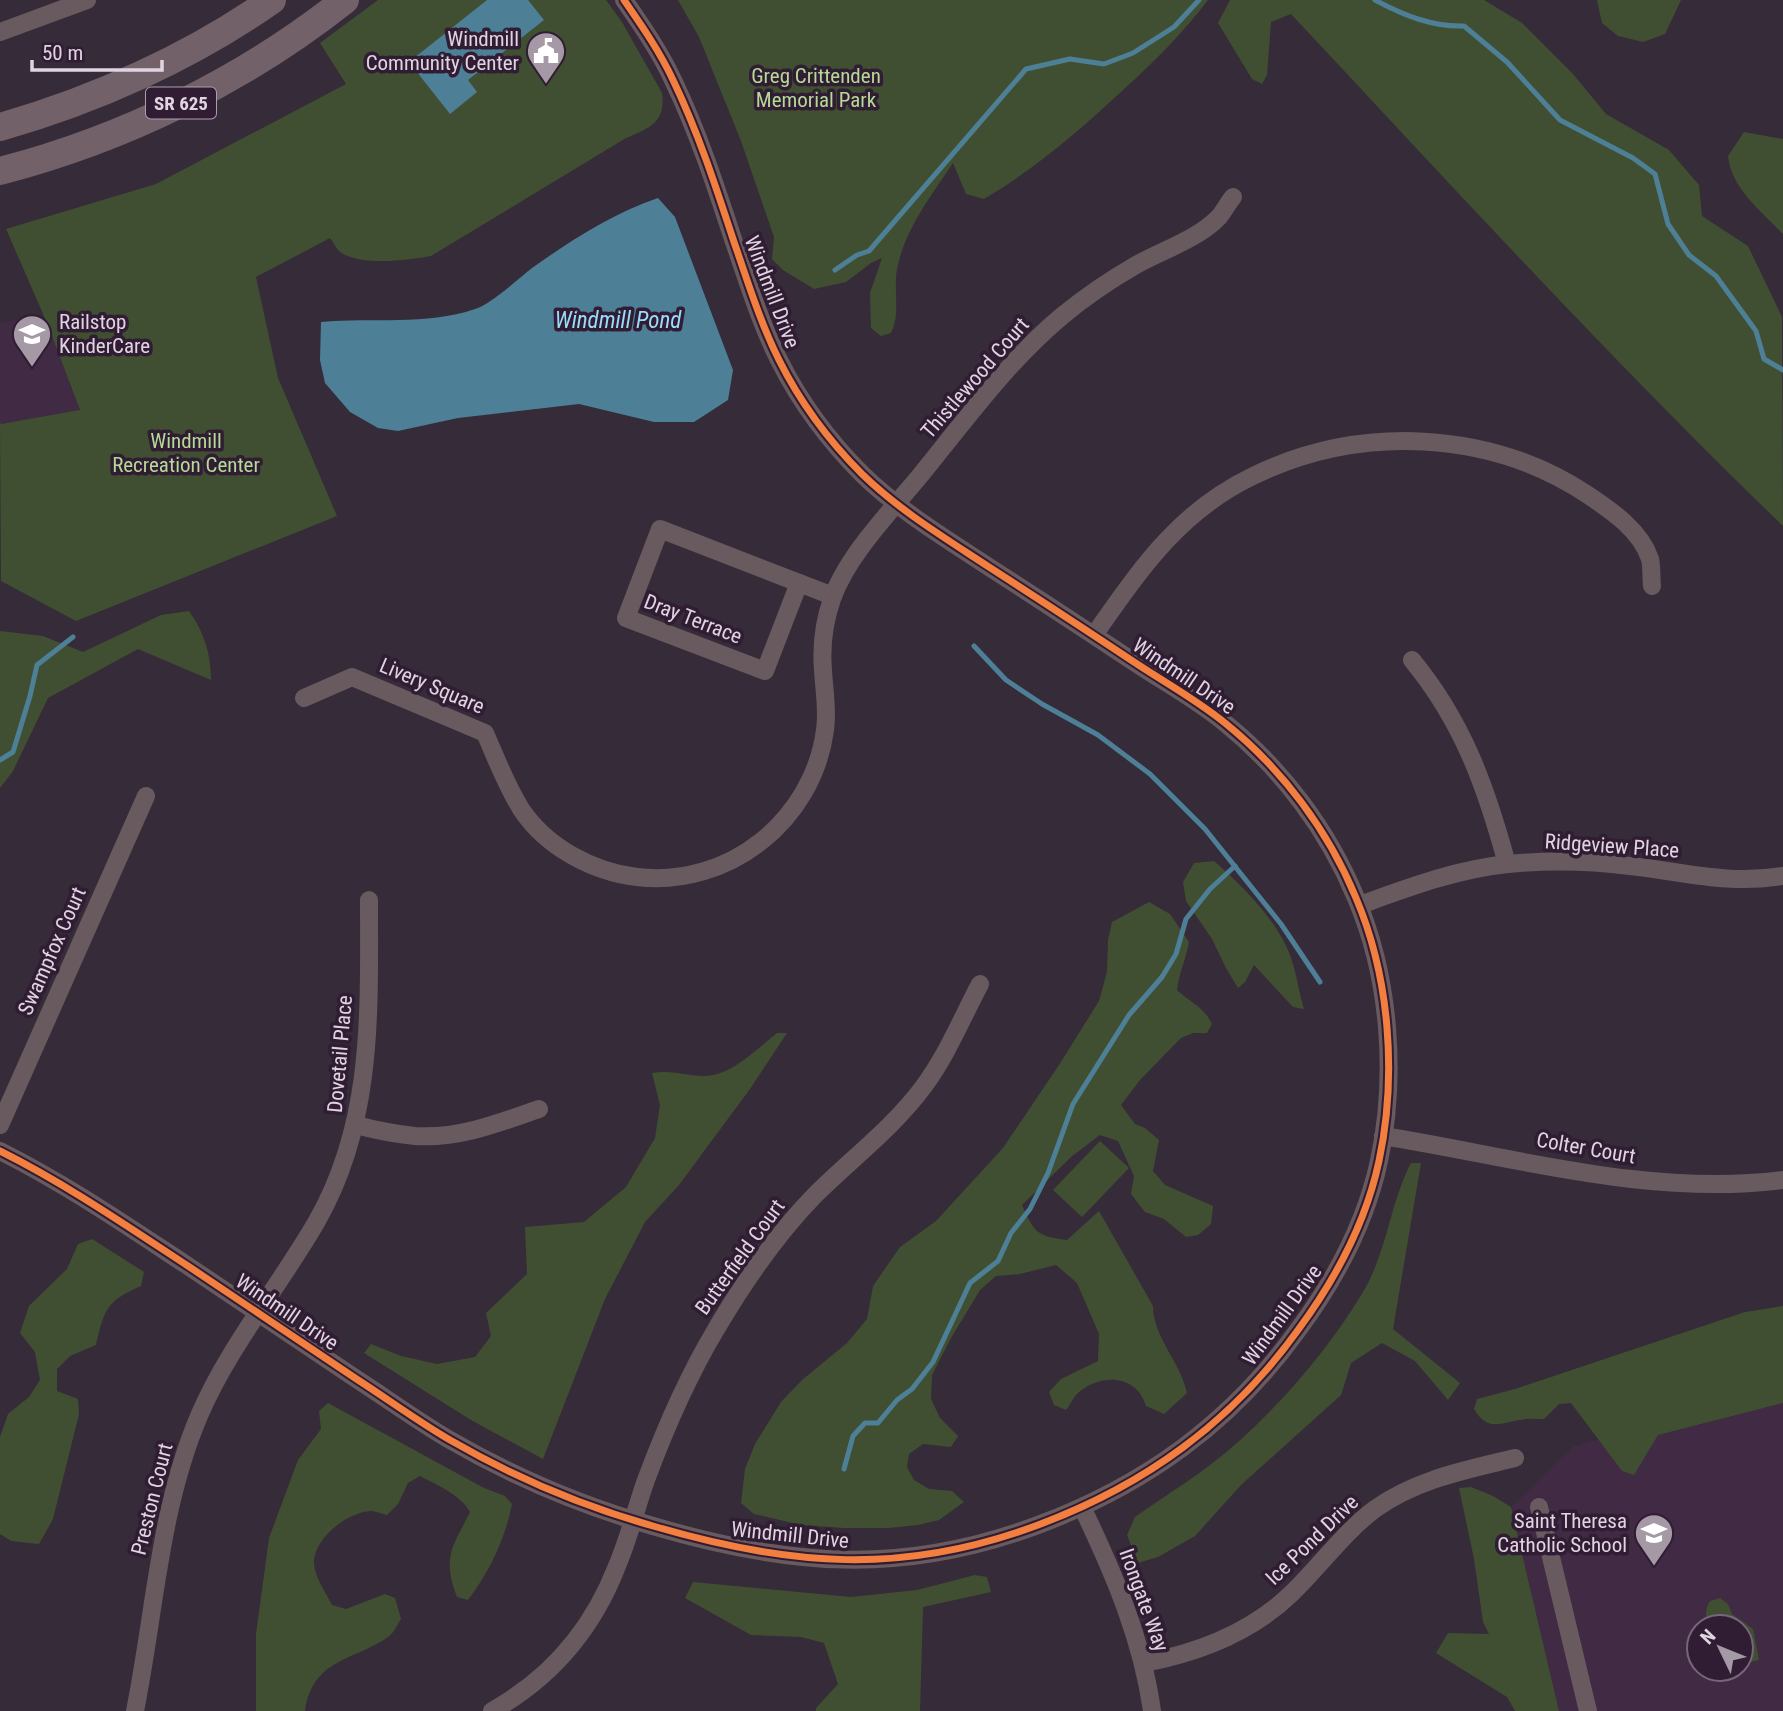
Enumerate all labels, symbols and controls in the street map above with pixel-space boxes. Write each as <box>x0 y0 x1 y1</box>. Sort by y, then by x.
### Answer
place label: Windmill Community Center <box>366 27 519 75</box>
scale bar <box>32 28 161 72</box>
public building icon: Windmill Community Center <box>525 30 567 85</box>
text: 50 m <box>42 41 83 65</box>
park label: Greg Crittenden Memorial Park <box>751 64 881 112</box>
road number: SR 625 <box>146 88 216 118</box>
street label: Windmill Drive <box>740 232 804 352</box>
water label: Windmill Pond <box>555 307 682 334</box>
place label: Railstop KinderCare <box>59 310 150 358</box>
school or university icon: Railstop KinderCare <box>11 313 53 368</box>
street label: Thistlewood Court <box>916 313 1034 443</box>
park label: Windmill Recreation Center <box>112 429 260 477</box>
street label: Dray Terrace <box>641 589 745 649</box>
street label: Windmill Drive <box>1128 633 1240 719</box>
street label: Livery Square <box>376 653 488 719</box>
street label: Ridgeview Place <box>1544 829 1680 863</box>
street label: Swampfox Court <box>13 883 91 1019</box>
street label: Dovetail Place <box>323 994 357 1114</box>
street label: Colter Court <box>1535 1127 1637 1169</box>
street label: Butterfield Court <box>690 1195 790 1319</box>
street label: Windmill Drive <box>1237 1260 1327 1370</box>
street label: Windmill Drive <box>231 1269 343 1355</box>
street label: Preston Court <box>127 1441 177 1557</box>
street label: Ice Pond Drive <box>1261 1490 1363 1590</box>
place label: Saint Theresa Catholic School <box>1497 1509 1627 1557</box>
school or university icon: Saint Theresa Catholic School <box>1633 1512 1675 1567</box>
street label: Windmill Drive <box>730 1517 850 1553</box>
street label: Irongate Way <box>1114 1545 1174 1655</box>
north arrow <box>1685 1613 1755 1683</box>
text: N <box>1696 1625 1720 1649</box>

